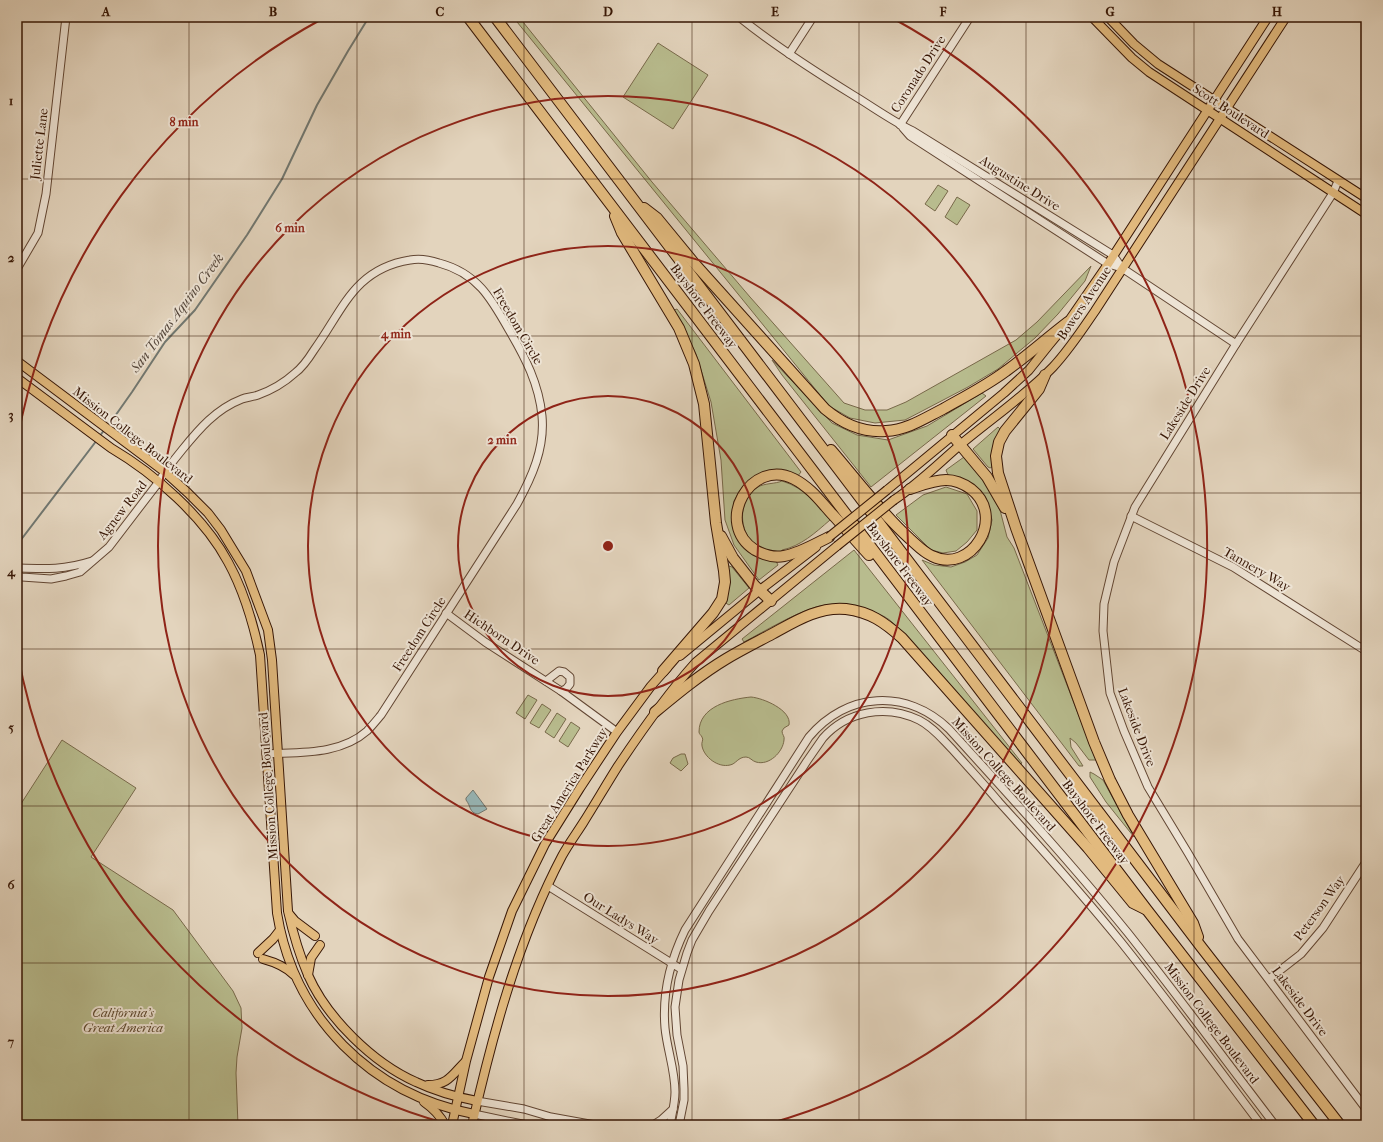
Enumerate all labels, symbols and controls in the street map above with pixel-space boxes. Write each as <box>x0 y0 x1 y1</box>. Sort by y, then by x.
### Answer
text: A <box>101 4 111 19</box>
text: B <box>269 4 278 19</box>
text: C <box>436 4 445 19</box>
text: D <box>603 4 613 19</box>
text: E <box>771 4 779 19</box>
text: F <box>939 4 947 19</box>
text: G <box>1105 4 1115 19</box>
text: H <box>1272 4 1283 19</box>
street label: Coronado Drive <box>887 32 949 115</box>
street label: Scott Boulevard <box>1190 81 1273 142</box>
text: 1 <box>9 93 14 108</box>
street label: Juliette Lane <box>27 107 51 182</box>
text: 8 min <box>169 115 200 129</box>
street label: Augustine Drive <box>976 152 1063 214</box>
text: 6 min <box>275 221 306 235</box>
text: 2 <box>8 250 15 265</box>
water label: San Tomas Aquino Creek <box>126 250 227 377</box>
street label: Bayshore Freeway <box>667 261 741 352</box>
street label: Bowers Avenue <box>1054 263 1114 343</box>
street label: Freedom Circle <box>490 285 546 368</box>
text: 4 min <box>380 327 412 342</box>
street label: Lakeside Drive <box>1157 363 1214 442</box>
street label: Mission College Boulevard <box>70 384 197 487</box>
text: 3 <box>8 407 14 423</box>
text: 2 min <box>487 433 518 447</box>
street label: Agnew Road <box>94 477 150 543</box>
street label: Bayshore Freeway <box>863 519 937 610</box>
centre of rings <box>601 539 615 553</box>
street label: Tannery Way <box>1221 544 1294 595</box>
text: 4 <box>6 564 16 580</box>
street label: Freedom Circle <box>389 593 449 674</box>
street label: Hichborn Drive <box>461 606 543 668</box>
street label: Lakeside Drive <box>1115 685 1159 769</box>
street label: Mission College Boulevard <box>255 711 281 860</box>
street label: Mission College Boulevard <box>949 714 1060 835</box>
text: 5 <box>8 720 14 735</box>
street label: Great America Parkway <box>528 724 611 845</box>
street label: Bayshore Freeway <box>1059 777 1133 868</box>
street label: Peterson Way <box>1290 872 1348 943</box>
text: 6 <box>7 877 15 892</box>
street label: Our Ladys Way <box>581 889 662 948</box>
street label: Mission College Boulevard <box>1162 959 1263 1087</box>
street label: Lakeside Drive <box>1269 963 1331 1039</box>
park label: California's Great America <box>83 1005 163 1035</box>
text: 7 <box>7 1034 15 1049</box>

